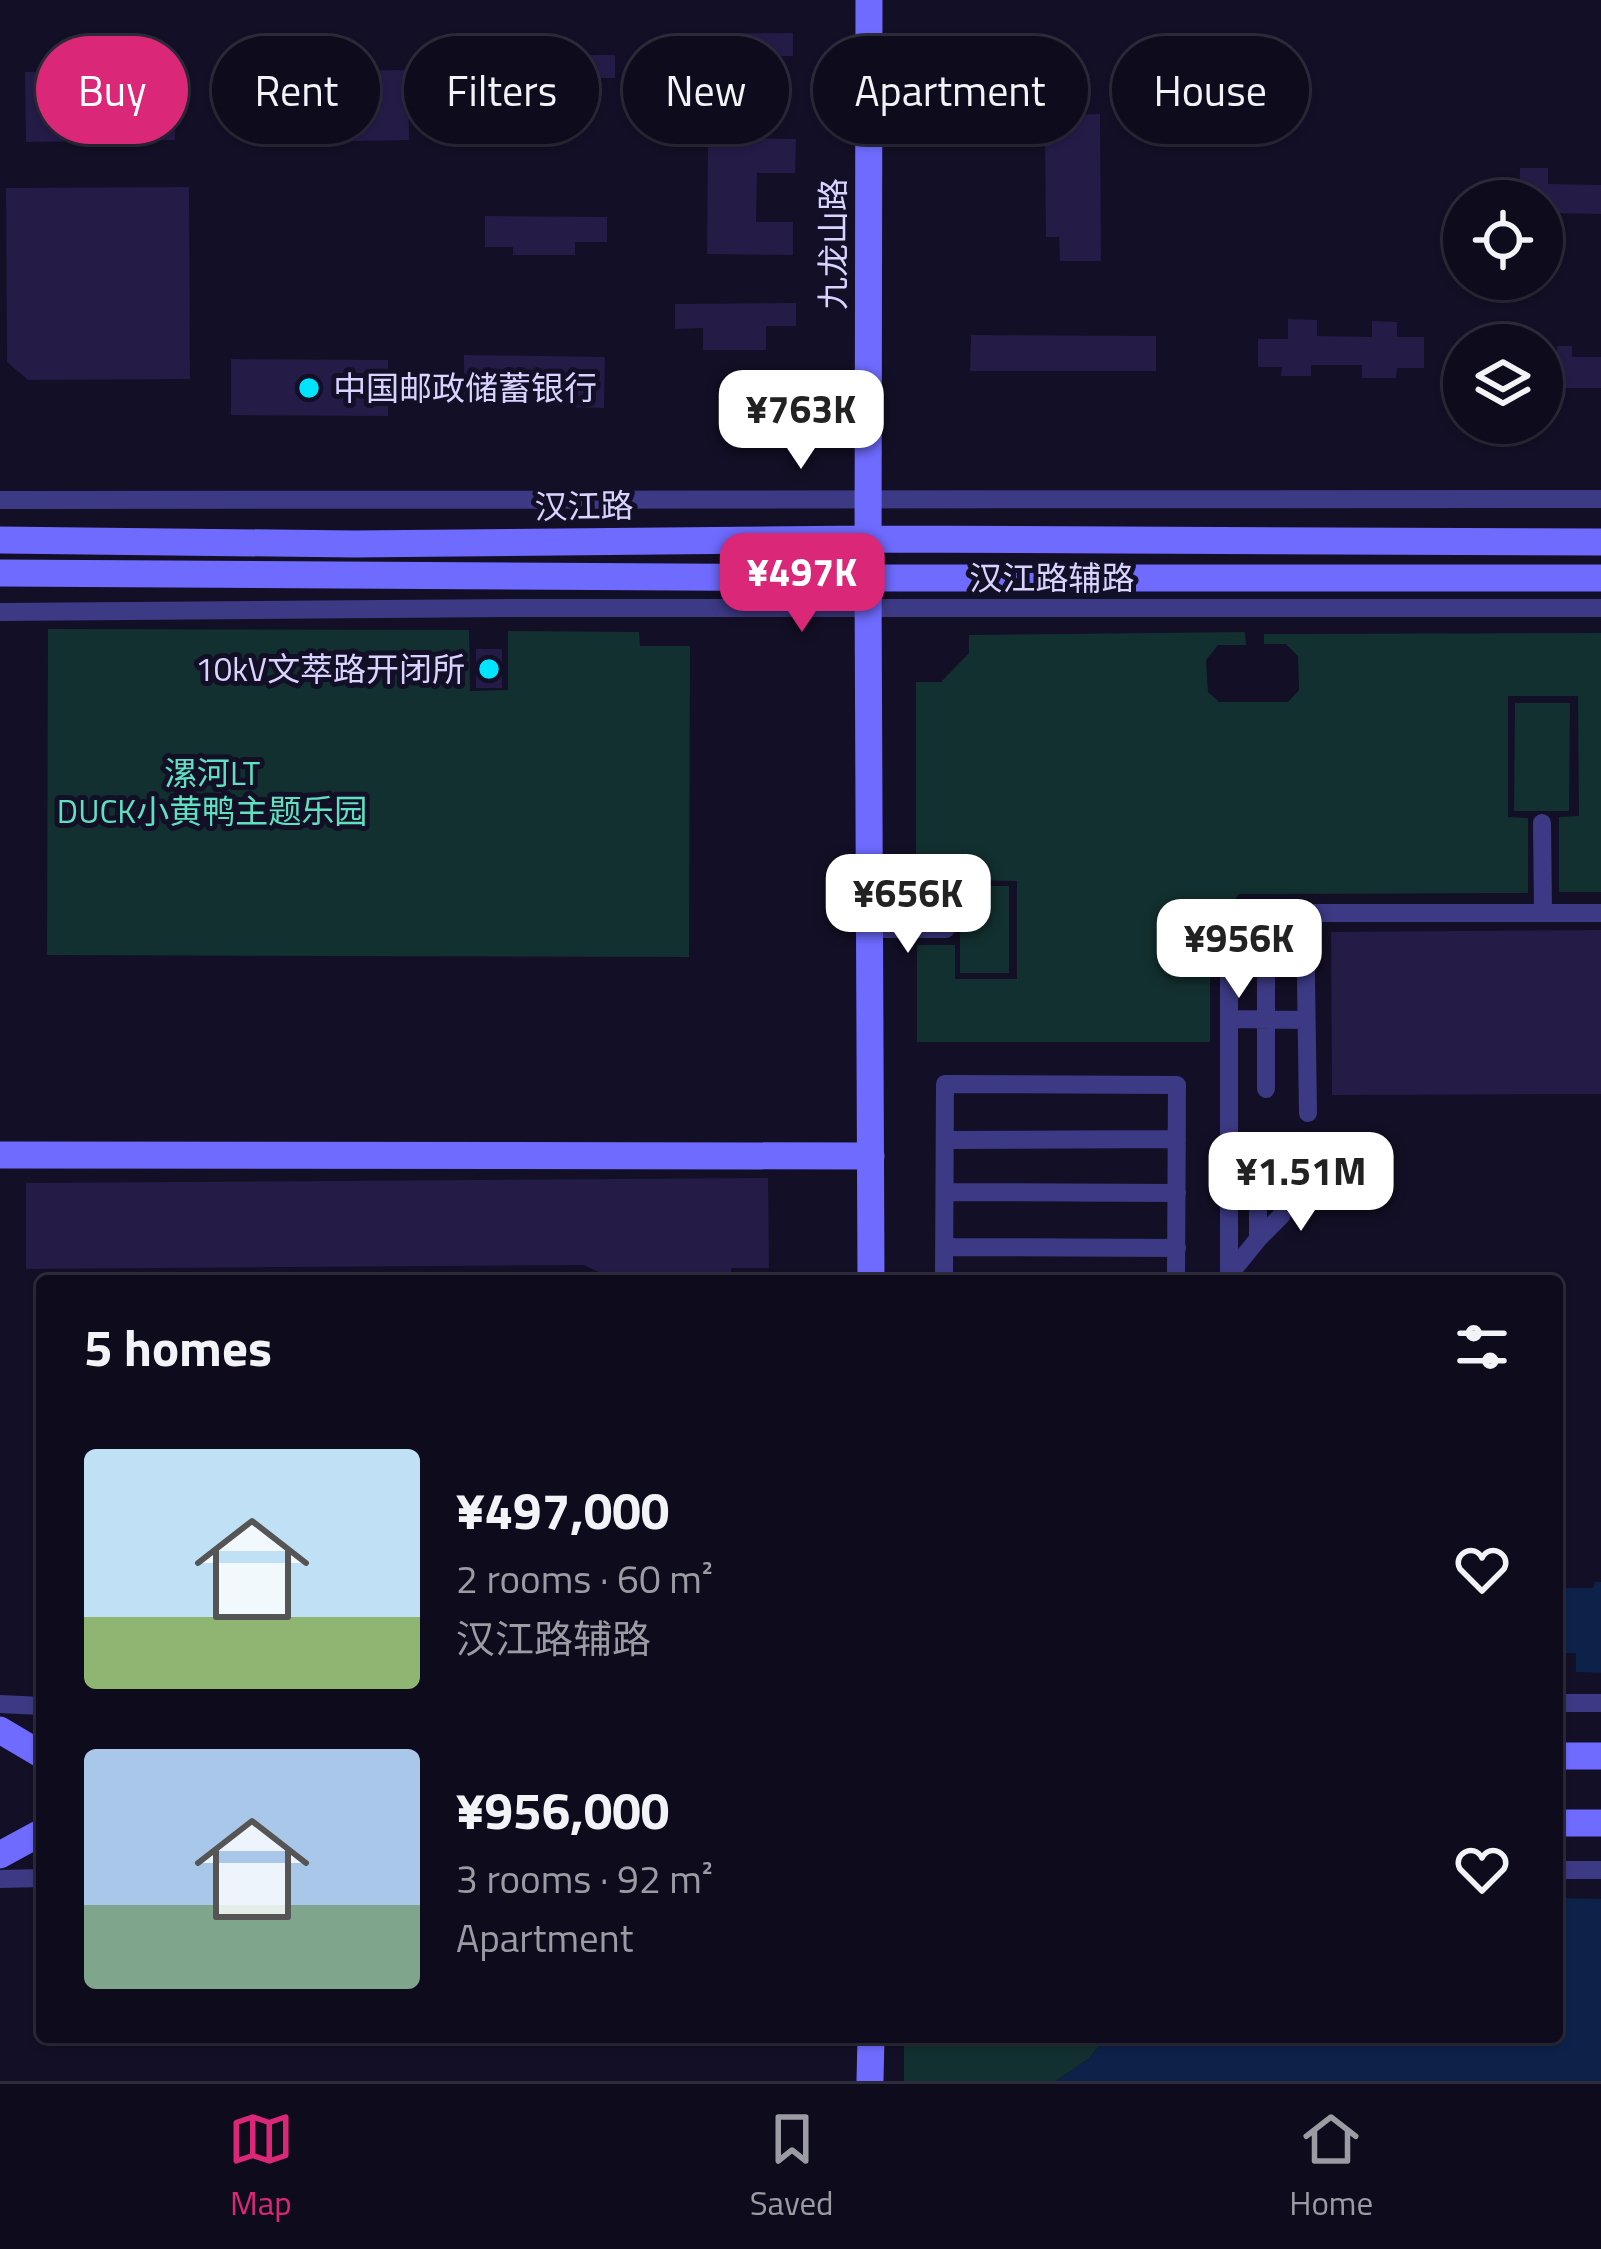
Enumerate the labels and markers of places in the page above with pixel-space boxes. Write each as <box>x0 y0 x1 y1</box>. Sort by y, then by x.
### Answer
place label: 中国邮政储蓄银行 <box>333 363 597 413</box>
pin: ¥763K <box>717 370 885 472</box>
marker: 中国邮政储蓄银行 <box>296 375 322 401</box>
pin: ¥497K <box>718 533 886 635</box>
place label: 10kV文萃路开闭所 <box>195 644 465 694</box>
marker: 10kV文萃路开闭所 <box>476 656 502 682</box>
pin: ¥656K <box>824 854 992 956</box>
pin: ¥956K <box>1155 899 1323 1001</box>
pin: ¥1.51M <box>1203 1132 1399 1234</box>

